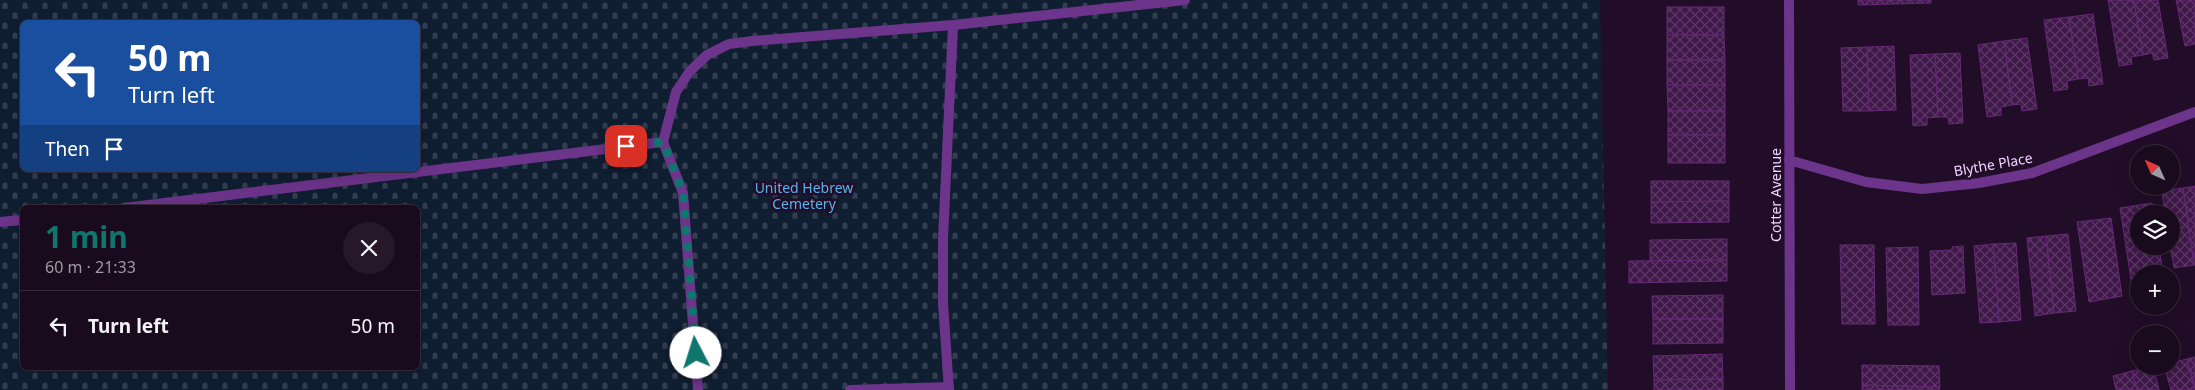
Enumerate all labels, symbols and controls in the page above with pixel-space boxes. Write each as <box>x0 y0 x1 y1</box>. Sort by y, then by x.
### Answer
text: 50 m <box>128 34 211 81</box>
icon: left <box>45 40 110 105</box>
text: Turn left <box>128 79 215 109</box>
pin <box>605 125 647 167</box>
icon: arrive <box>612 132 640 160</box>
icon: arrive <box>100 135 128 163</box>
text: Then <box>45 136 90 162</box>
north arrow <box>2130 145 2180 195</box>
map controls <box>2130 145 2180 375</box>
street label: Cotter Avenue <box>1766 148 1785 242</box>
street label: Blythe Place <box>1952 148 2034 180</box>
park label: United Hebrew Cemetery <box>755 178 853 213</box>
button: layers <box>2130 205 2180 255</box>
text: 1 min <box>45 216 128 257</box>
button: close <box>343 222 395 274</box>
text: 60 m · 21:33 <box>45 256 136 278</box>
button: + <box>2130 265 2180 315</box>
icon: left <box>45 312 73 340</box>
text: Turn left <box>88 313 169 339</box>
text: 50 m <box>351 313 395 339</box>
button: − <box>2130 325 2180 375</box>
position arrow <box>669 326 721 378</box>

